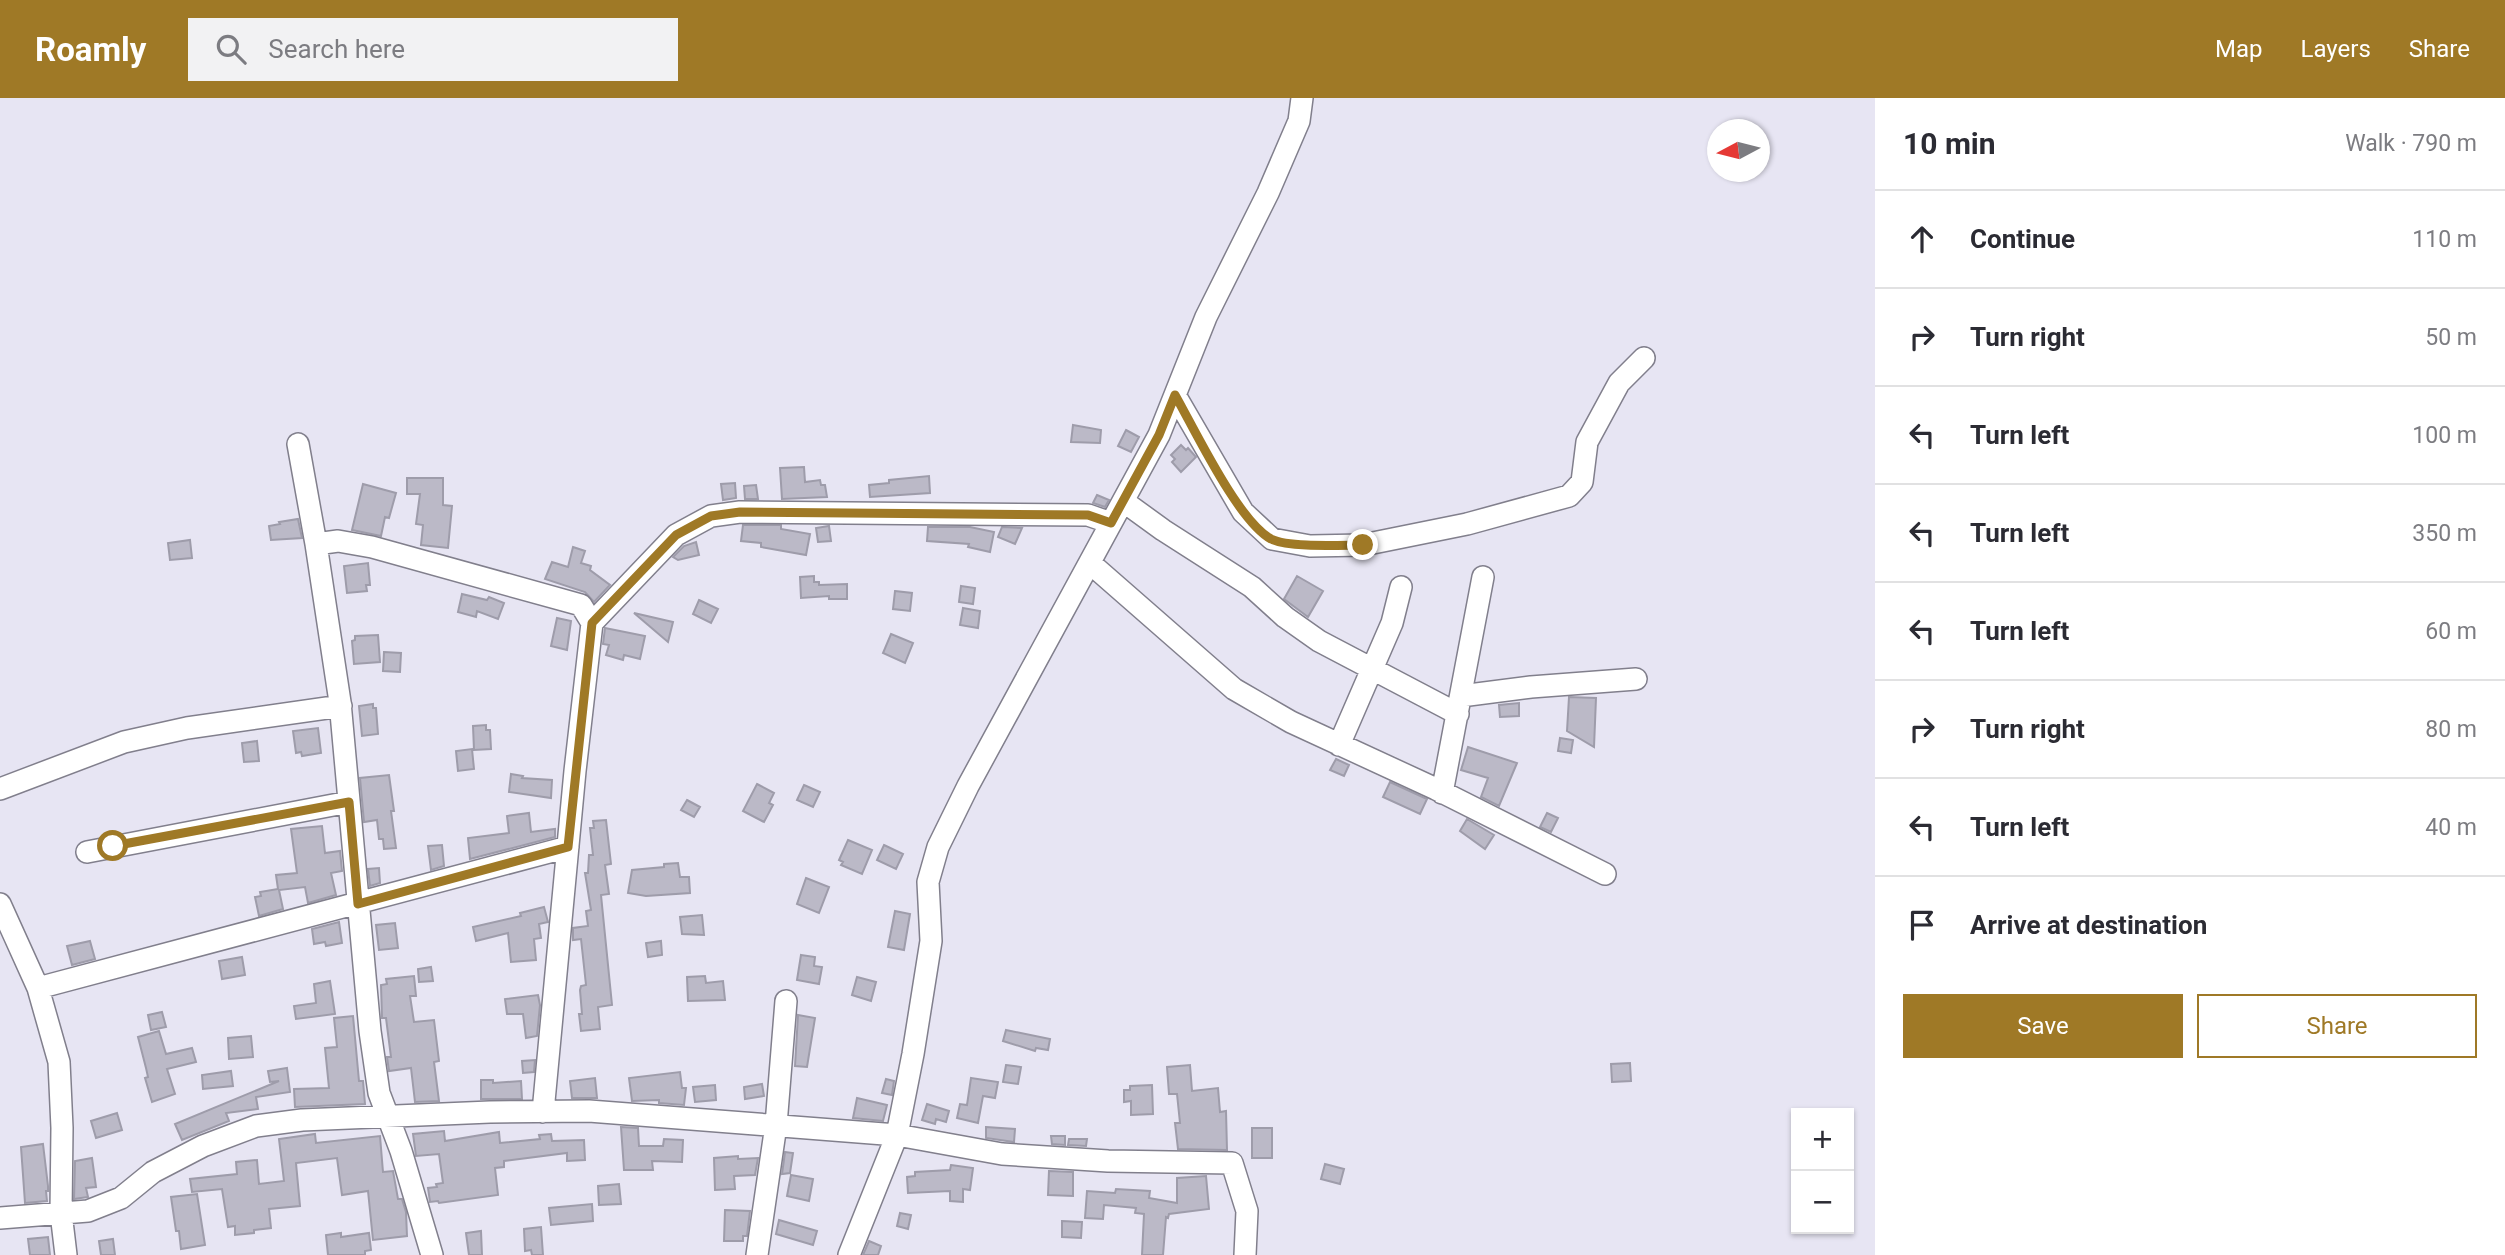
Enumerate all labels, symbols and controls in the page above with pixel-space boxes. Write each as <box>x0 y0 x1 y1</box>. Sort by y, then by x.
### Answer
search box <box>188 18 678 81</box>
text: Roamly <box>35 30 146 69</box>
icon: search <box>212 30 250 68</box>
text: Search here <box>268 34 405 64</box>
text: Map <box>2215 35 2263 63</box>
text: Layers <box>2301 35 2371 63</box>
text: Share <box>2409 35 2470 63</box>
north arrow <box>1707 119 1770 182</box>
text: 10 min <box>1903 126 1996 161</box>
text: Walk · 790 m <box>2345 130 2477 157</box>
icon: ahead <box>1903 220 1941 258</box>
text: Continue <box>1970 224 2075 254</box>
text: 110 m <box>2412 226 2477 253</box>
icon: right <box>1903 318 1941 356</box>
text: Turn right <box>1970 322 2085 352</box>
text: 50 m <box>2425 324 2477 351</box>
icon: left <box>1903 416 1941 454</box>
text: Turn left <box>1970 420 2069 450</box>
text: 100 m <box>2412 422 2477 449</box>
icon: left <box>1903 514 1941 552</box>
text: Turn left <box>1970 518 2069 548</box>
text: 350 m <box>2412 520 2477 547</box>
route end <box>1347 529 1378 560</box>
icon: left <box>1903 612 1941 650</box>
text: Turn left <box>1970 616 2069 646</box>
text: 60 m <box>2425 618 2477 645</box>
icon: right <box>1903 710 1941 748</box>
text: Turn right <box>1970 714 2085 744</box>
text: 80 m <box>2425 716 2477 743</box>
icon: left <box>1903 808 1941 846</box>
text: Turn left <box>1970 812 2069 842</box>
text: 40 m <box>2425 814 2477 841</box>
route start <box>97 830 128 861</box>
icon: arrive <box>1903 906 1941 944</box>
text: Arrive at destination <box>1970 910 2207 940</box>
button: Save <box>1903 994 2183 1058</box>
button: Share <box>2197 994 2477 1058</box>
map controls <box>1791 1108 1854 1234</box>
button: + <box>1791 1108 1854 1171</box>
button: − <box>1791 1171 1854 1234</box>

